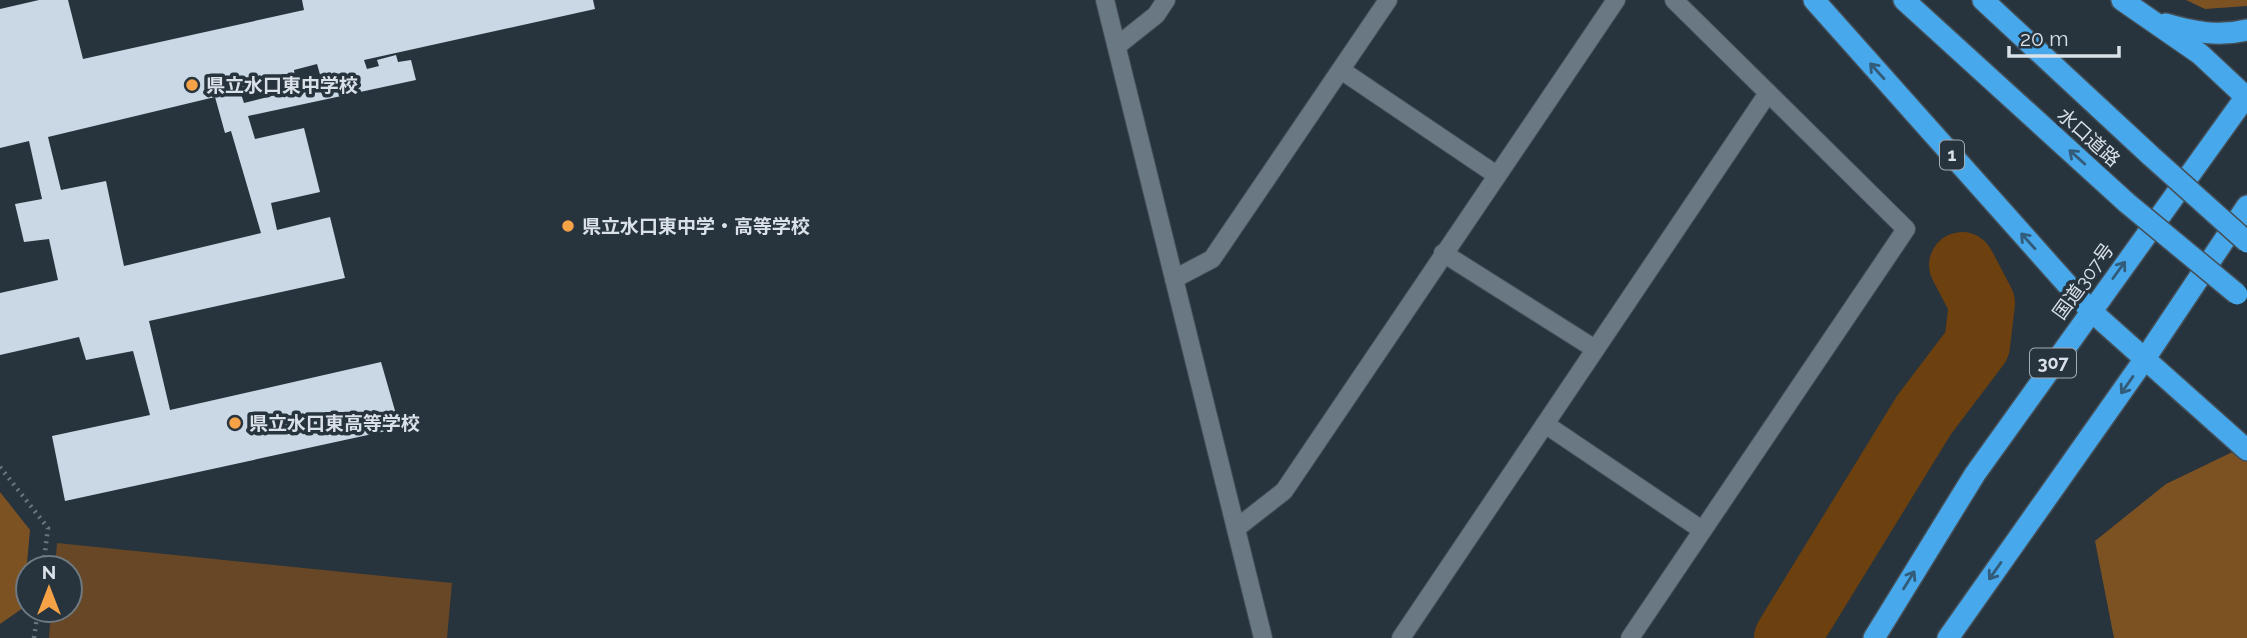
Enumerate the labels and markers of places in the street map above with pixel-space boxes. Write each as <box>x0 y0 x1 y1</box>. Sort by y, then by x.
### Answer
place label: 県立水口東中学校 <box>206 74 358 96</box>
marker: 県立水口東中学校 <box>184 77 200 93</box>
place label: 県立水口東中学・高等学校 <box>582 215 810 237</box>
marker: 県立水口東中学・高等学校 <box>560 218 576 234</box>
place label: 県立水口東高等学校 <box>249 412 420 434</box>
marker: 県立水口東高等学校 <box>227 415 243 431</box>

